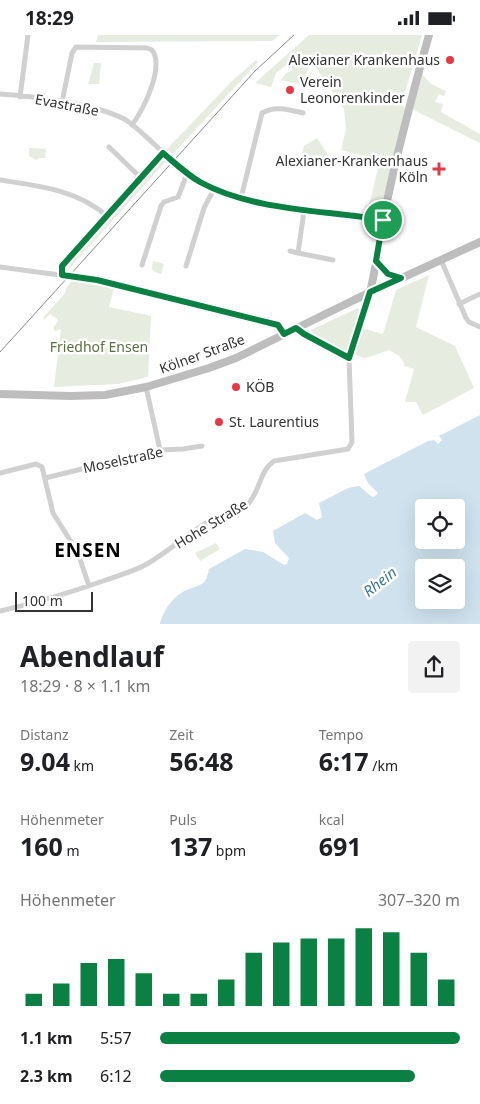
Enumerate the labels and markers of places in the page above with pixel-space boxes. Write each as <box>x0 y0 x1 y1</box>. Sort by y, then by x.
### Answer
place label: Alexianer Krankenhaus <box>288 50 440 69</box>
marker: Alexianer Krankenhaus <box>444 54 456 66</box>
place label: Verein Leonorenkinder <box>300 72 405 107</box>
marker: Verein Leonorenkinder <box>284 84 296 96</box>
place label: Alexianer-Krankenhaus Köln <box>276 151 428 186</box>
marker: Alexianer-Krankenhaus Köln <box>432 162 446 176</box>
pin <box>362 199 404 241</box>
place label: KÖB <box>246 377 274 396</box>
marker: KÖB <box>230 381 242 393</box>
place label: St. Laurentius <box>229 412 319 431</box>
marker: St. Laurentius <box>213 416 225 428</box>

